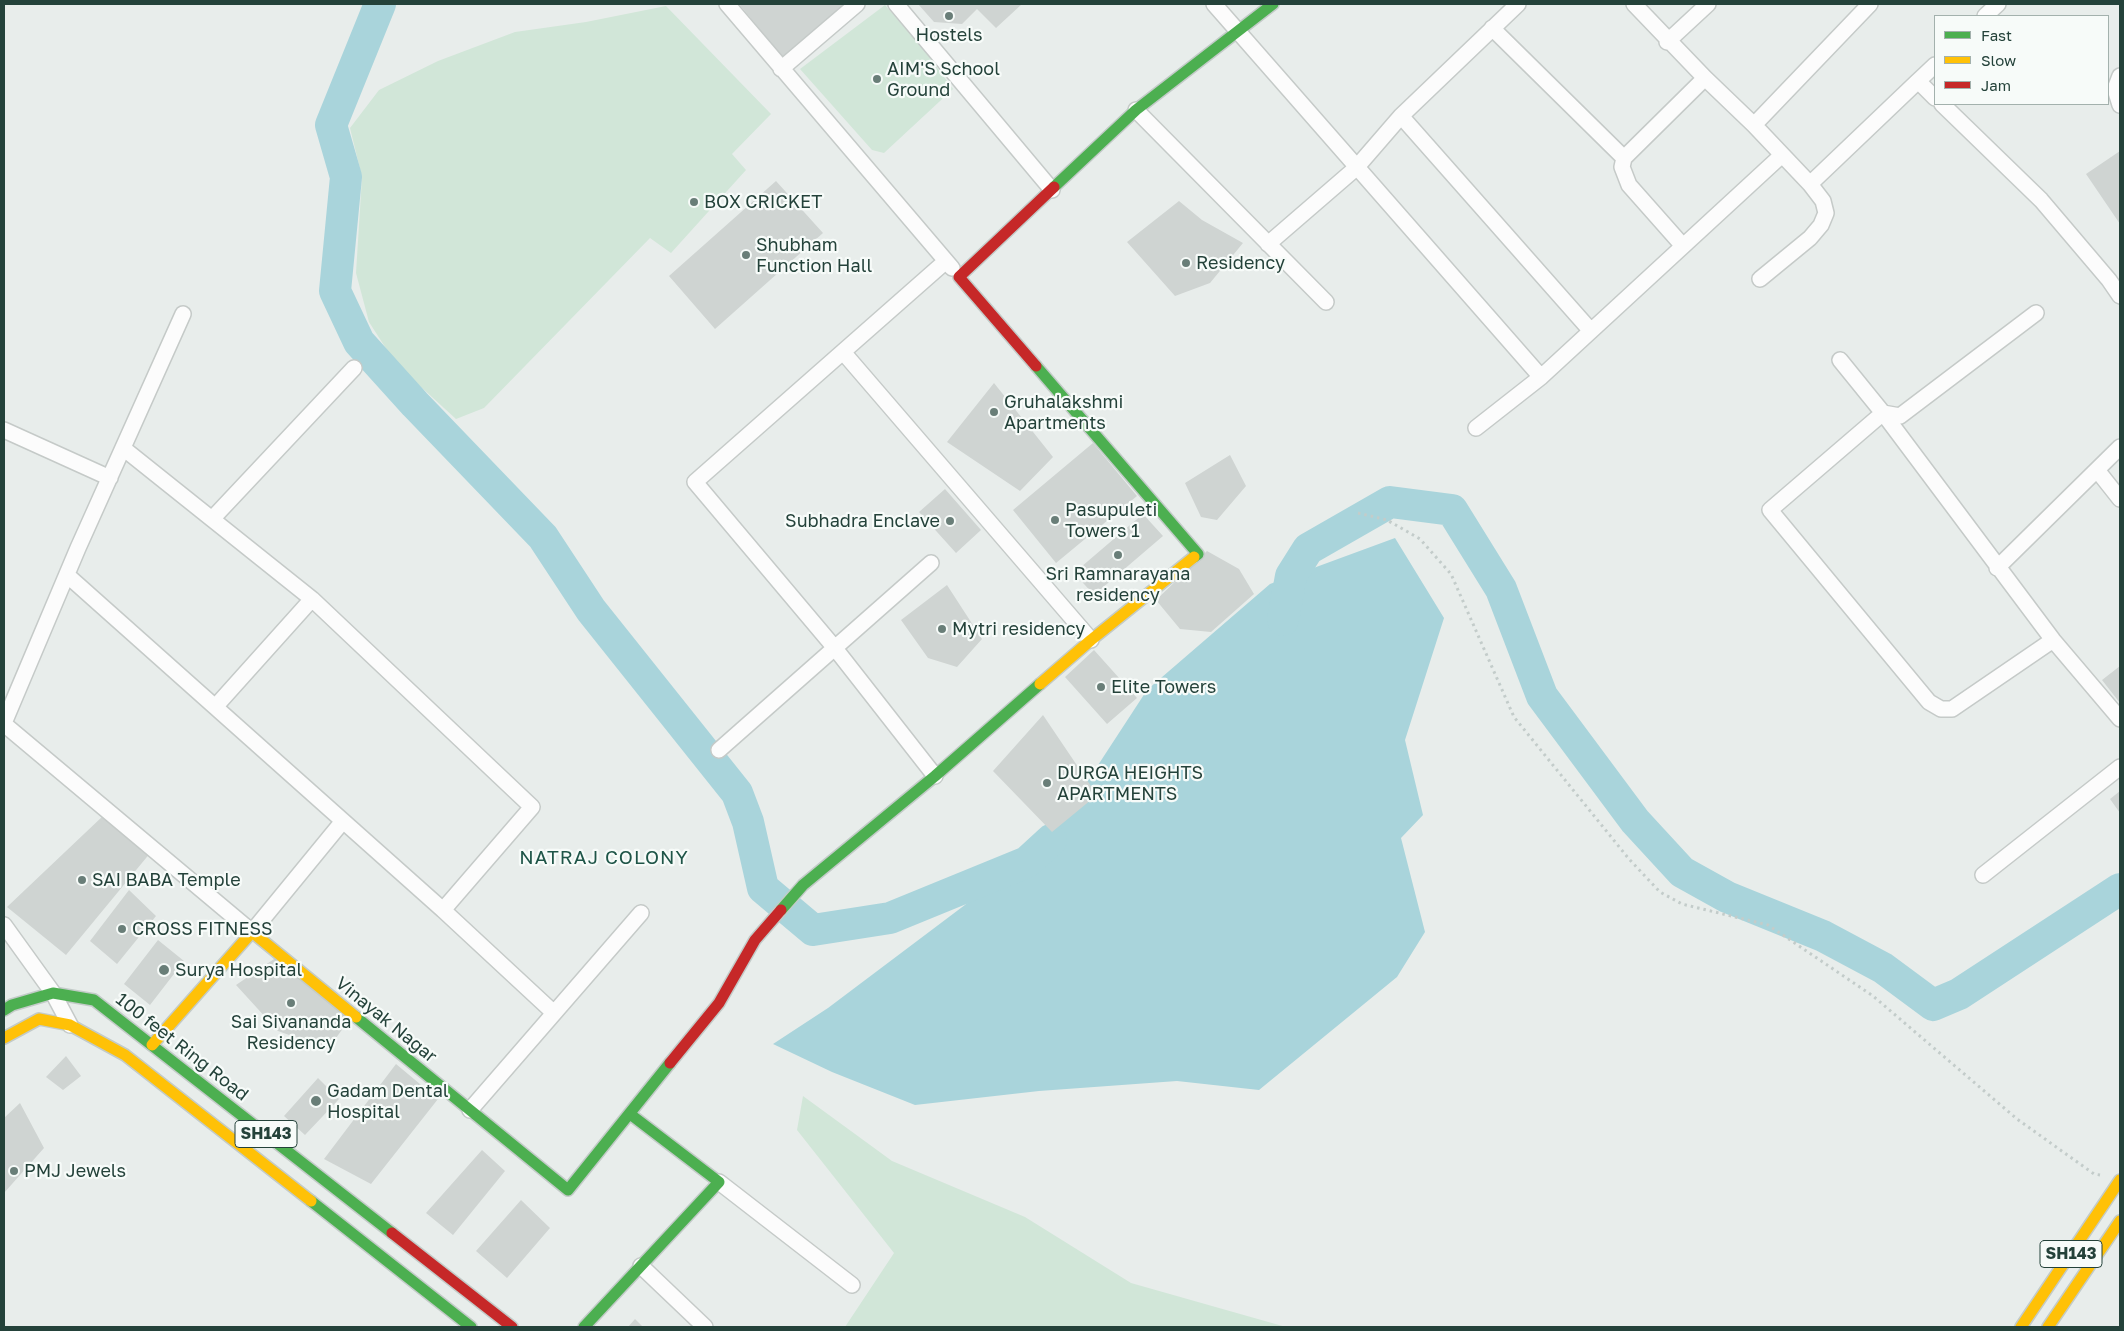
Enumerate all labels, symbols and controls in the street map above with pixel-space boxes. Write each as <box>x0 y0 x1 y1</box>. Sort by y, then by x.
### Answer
marker: Hostels <box>943 10 955 22</box>
legend <box>1934 15 2109 105</box>
place label: Hostels <box>916 24 982 46</box>
text: Fast <box>1981 26 2012 44</box>
text: Slow <box>1981 51 2016 69</box>
place label: AIM'S School Ground <box>887 58 1000 100</box>
marker: AIM'S School Ground <box>871 73 883 85</box>
text: Jam <box>1981 76 2011 94</box>
place label: BOX CRICKET <box>704 191 822 213</box>
marker: BOX CRICKET <box>688 196 700 208</box>
place label: Shubham Function Hall <box>756 234 872 276</box>
marker: Shubham Function Hall <box>740 249 752 261</box>
place label: Residency <box>1196 252 1285 274</box>
marker: Residency <box>1180 257 1192 269</box>
place label: Gruhalakshmi Apartments <box>1004 391 1123 434</box>
marker: Gruhalakshmi Apartments <box>988 406 1000 418</box>
place label: Pasupuleti Towers 1 <box>1065 499 1157 542</box>
place label: Subhadra Enclave <box>785 510 940 532</box>
marker: Pasupuleti Towers 1 <box>1049 514 1061 526</box>
marker: Subhadra Enclave <box>944 515 956 527</box>
marker: Sri Ramnarayana residency <box>1112 549 1124 561</box>
place label: Sri Ramnarayana residency <box>1046 563 1190 606</box>
place label: Mytri residency <box>952 618 1085 640</box>
marker: Mytri residency <box>936 623 948 635</box>
place label: Elite Towers <box>1111 676 1216 698</box>
marker: Elite Towers <box>1095 681 1107 693</box>
place label: DURGA HEIGHTS APARTMENTS <box>1057 762 1203 804</box>
marker: DURGA HEIGHTS APARTMENTS <box>1041 777 1053 789</box>
district label: NATRAJ COLONY <box>518 847 690 869</box>
place label: SAI BABA Temple <box>92 869 241 891</box>
marker: SAI BABA Temple <box>76 874 88 886</box>
place label: CROSS FITNESS <box>132 918 273 940</box>
marker: CROSS FITNESS <box>116 923 128 935</box>
place label: Surya Hospital <box>175 959 302 981</box>
marker: Surya Hospital <box>157 963 171 977</box>
street label: Vinayak Nagar <box>331 973 441 1067</box>
street label: 100 feet Ring Road <box>111 989 253 1105</box>
marker: Sai Sivananda Residency <box>285 997 297 1009</box>
place label: Sai Sivananda Residency <box>231 1011 351 1054</box>
place label: Gadam Dental Hospital <box>327 1080 449 1122</box>
marker: Gadam Dental Hospital <box>309 1094 323 1108</box>
road number: SH143 <box>235 1120 297 1148</box>
place label: PMJ Jewels <box>24 1160 126 1182</box>
marker: PMJ Jewels <box>8 1165 20 1177</box>
road number: SH143 <box>2040 1240 2102 1268</box>

